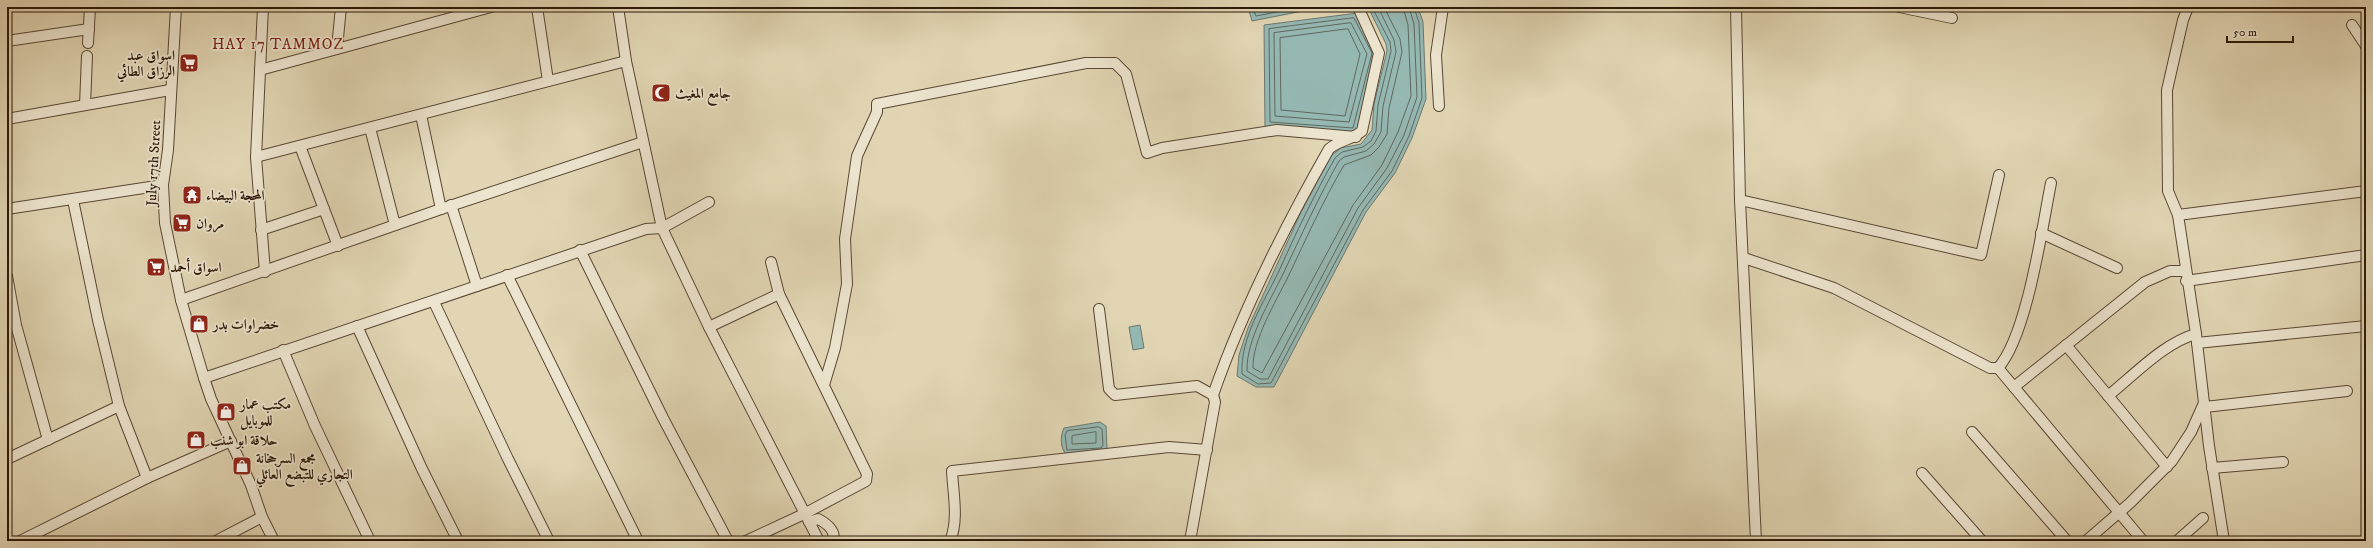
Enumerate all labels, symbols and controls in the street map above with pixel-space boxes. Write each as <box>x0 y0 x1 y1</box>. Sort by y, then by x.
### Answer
scale bar <box>2227 18 2293 44</box>
text: 50 m <box>2233 25 2257 40</box>
district label: HAY 17 TAMMOZ <box>212 35 344 54</box>
place label: اسواق عبد الرزاق الطائي <box>116 47 175 83</box>
supermarket icon: اسواق عبد الرزاق الطائي <box>178 52 200 74</box>
mosque icon: جامع المغيث <box>650 82 672 104</box>
place label: جامع المغيث <box>675 85 731 106</box>
street label: July 17th Street <box>143 119 165 209</box>
temple icon: المحجة البيضاء <box>181 184 203 206</box>
place label: المحجة البيضاء <box>206 187 265 205</box>
supermarket icon: مروان <box>171 212 193 234</box>
place label: مروان <box>196 215 224 233</box>
supermarket icon: اسواق أحمد <box>145 256 167 278</box>
place label: اسواق أحمد <box>170 257 222 277</box>
shop icon: خضراوات بدر <box>188 313 210 335</box>
place label: خضراوات بدر <box>211 316 279 334</box>
place label: مكتب عمار للموبايل <box>238 396 291 430</box>
shop icon: مكتب عمار للموبايل <box>215 401 237 423</box>
shop icon: حلاقة ابو شنب <box>185 429 207 451</box>
place label: حلاقة ابو شنب <box>210 432 278 450</box>
place label: مجمع السرجخانة التجاري للتبضع العائلي <box>255 450 353 488</box>
shop icon: مجمع السرجخانة التجاري للتبضع العائلي <box>231 455 253 477</box>

